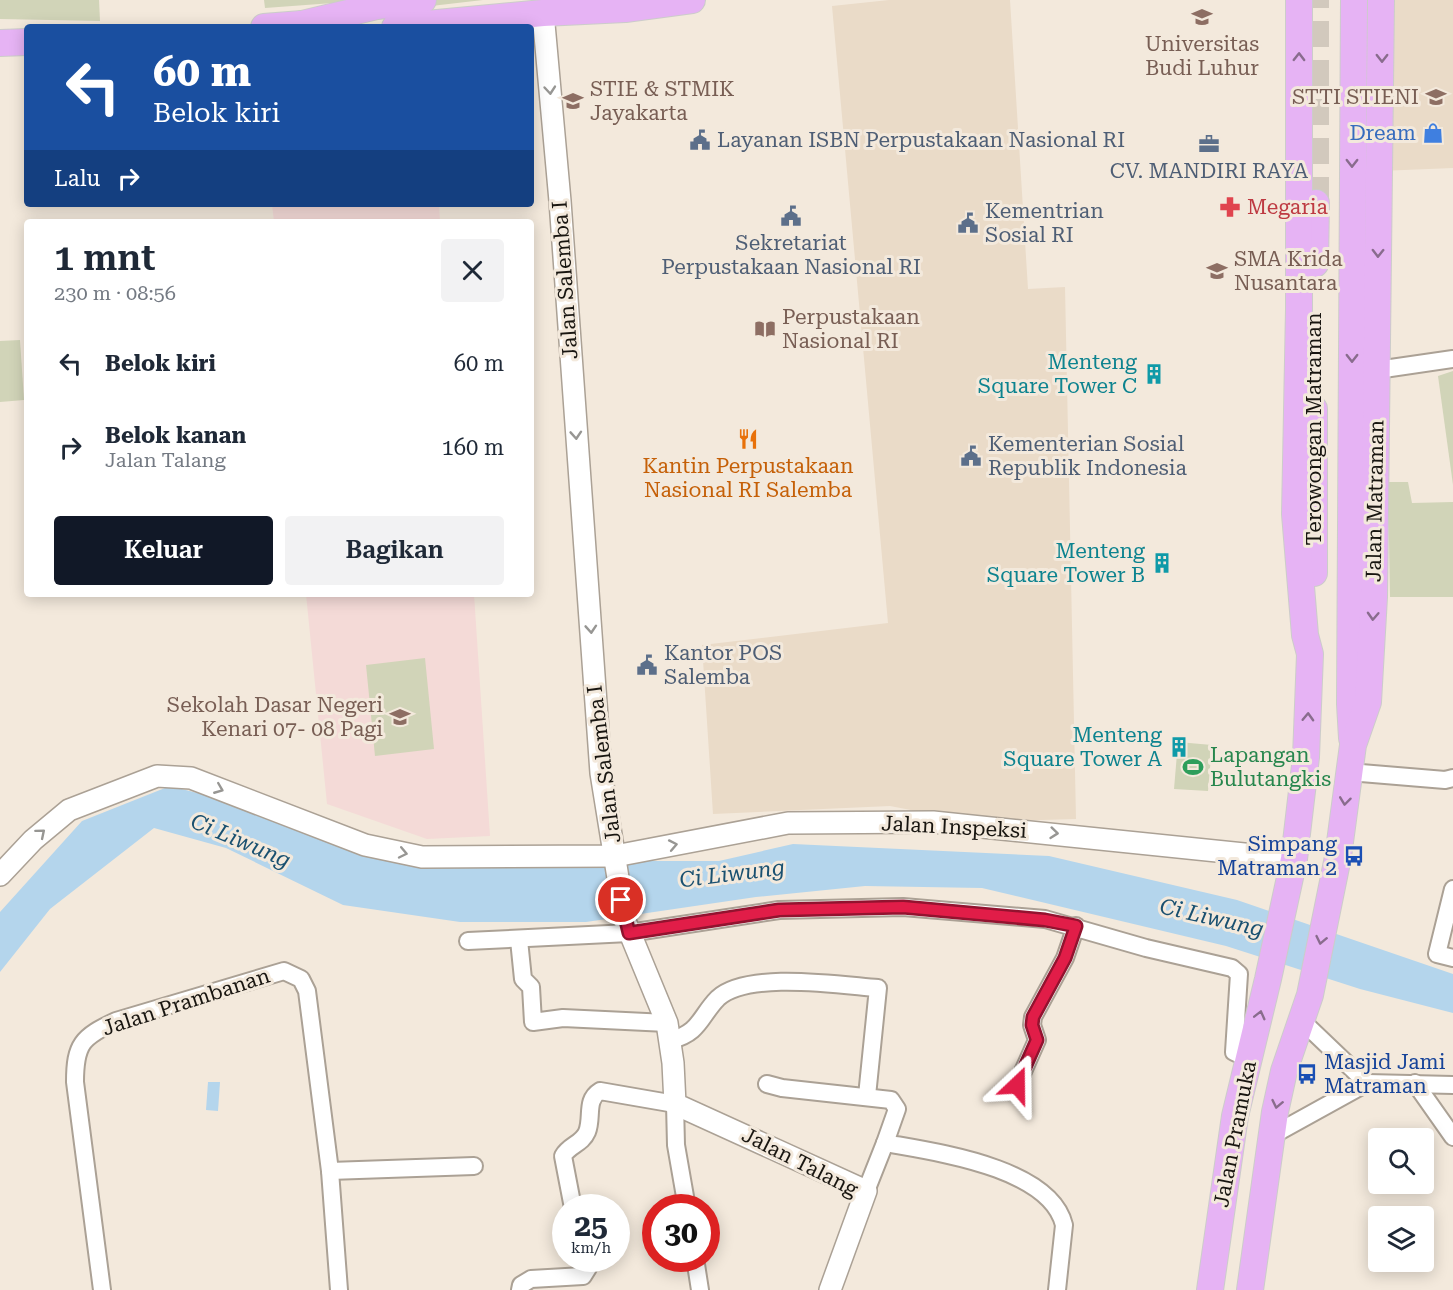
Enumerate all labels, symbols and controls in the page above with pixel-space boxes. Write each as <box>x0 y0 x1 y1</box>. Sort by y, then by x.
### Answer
school or university icon: Universitas Budi Luhur <box>1190 5 1214 29</box>
place label: Universitas Budi Luhur <box>1145 32 1259 80</box>
text: 60 m <box>153 47 251 96</box>
icon: left <box>54 48 132 126</box>
one-way arrow <box>1293 52 1305 61</box>
one-way arrow <box>1376 54 1388 63</box>
place label: STIE & STMIK Jayakarta <box>590 77 734 125</box>
place label: STTI STIENI <box>1292 85 1419 109</box>
school or university icon: STTI STIENI <box>1424 85 1448 109</box>
one-way arrow <box>543 86 556 95</box>
school or university icon: STIE & STMIK Jayakarta <box>561 89 585 113</box>
text: Belok kiri <box>153 97 280 129</box>
place label: Dream <box>1349 121 1416 145</box>
shop icon: Dream <box>1421 121 1445 145</box>
public building icon: Layanan ISBN Perpustakaan Nasional RI <box>688 128 712 152</box>
place label: Layanan ISBN Perpustakaan Nasional RI <box>717 128 1125 152</box>
office icon: CV. MANDIRI RAYA <box>1197 132 1221 156</box>
place label: CV. MANDIRI RAYA <box>1110 159 1308 183</box>
one-way arrow <box>1346 159 1359 168</box>
icon: right <box>112 162 145 195</box>
text: Lalu <box>54 166 100 191</box>
pharmacy icon: Megaria <box>1218 195 1242 219</box>
place label: Megaria <box>1247 195 1329 219</box>
place label: Kementrian Sosial RI <box>985 199 1104 247</box>
street label: Jalan Salemba I <box>547 200 583 360</box>
public building icon: Sekretariat Perpustakaan Nasional RI <box>779 204 803 228</box>
public building icon: Kementrian Sosial RI <box>956 211 980 235</box>
place label: Sekretariat Perpustakaan Nasional RI <box>661 231 921 279</box>
text: 1 mnt <box>54 237 155 279</box>
button: close <box>441 239 504 302</box>
place label: SMA Krida Nusantara <box>1234 247 1343 295</box>
one-way arrow <box>1372 249 1384 258</box>
school or university icon: SMA Krida Nusantara <box>1205 259 1229 283</box>
text: 230 m · 08:56 <box>54 281 176 305</box>
place label: Perpustakaan Nasional RI <box>782 305 920 353</box>
street label: Terowongan Matraman <box>1302 312 1326 546</box>
library icon: Perpustakaan Nasional RI <box>753 317 777 341</box>
icon: left <box>54 347 87 380</box>
place label: Menteng Square Tower C <box>978 350 1137 398</box>
text: Belok kiri <box>105 351 216 376</box>
text: 60 m <box>454 351 504 376</box>
one-way arrow <box>1346 354 1358 363</box>
building icon: Menteng Square Tower C <box>1142 362 1166 386</box>
street label: Jalan Matraman <box>1362 419 1388 582</box>
text: Belok kanan <box>105 423 246 448</box>
restaurant icon: Kantin Perpustakaan Nasional RI Salemba <box>736 427 760 451</box>
one-way arrow <box>569 430 582 439</box>
icon: right <box>54 431 87 464</box>
place label: Kementerian Sosial Republik Indonesia <box>988 432 1188 480</box>
text: 160 m <box>441 435 504 460</box>
public building icon: Kementerian Sosial Republik Indonesia <box>959 444 983 468</box>
text: Jalan Talang <box>105 448 226 472</box>
place label: Kantin Perpustakaan Nasional RI Salemba <box>642 454 854 502</box>
button: Keluar <box>54 516 273 585</box>
button: Bagikan <box>285 516 504 585</box>
place label: Menteng Square Tower B <box>987 539 1145 587</box>
building icon: Menteng Square Tower B <box>1150 551 1174 575</box>
one-way arrow <box>1367 612 1380 621</box>
one-way arrow <box>584 625 597 634</box>
place label: Kantor POS Salemba <box>664 641 782 689</box>
public building icon: Kantor POS Salemba <box>635 653 659 677</box>
street label: Jalan Salemba I <box>582 684 626 844</box>
place label: Sekolah Dasar Negeri Kenari 07- 08 Pagi <box>167 693 383 741</box>
school or university icon: Sekolah Dasar Negeri Kenari 07- 08 Pagi <box>388 705 412 729</box>
one-way arrow <box>1301 713 1314 722</box>
place label: Menteng Square Tower A <box>1003 723 1162 771</box>
building icon: Menteng Square Tower A <box>1167 735 1191 759</box>
place label: Lapangan Bulutangkis <box>1210 743 1331 791</box>
sports icon: Lapangan Bulutangkis <box>1181 755 1205 779</box>
one-way arrow <box>213 782 224 794</box>
one-way arrow <box>1339 797 1352 806</box>
water label: Ci Liwung <box>187 808 294 873</box>
street label: Jalan Inspeksi <box>881 811 1028 843</box>
one-way arrow <box>1050 826 1059 839</box>
one-way arrow <box>34 829 45 840</box>
place label: Simpang Matraman 2 <box>1217 832 1337 880</box>
one-way arrow <box>667 839 677 852</box>
bus stop icon: Simpang Matraman 2 <box>1342 844 1366 868</box>
one-way arrow <box>397 846 407 859</box>
water label: Ci Liwung <box>678 855 786 892</box>
pin <box>595 874 646 925</box>
icon: arrive <box>604 883 637 916</box>
water label: Ci Liwung <box>1157 893 1266 942</box>
one-way arrow <box>1315 935 1328 945</box>
street label: Jalan Prambanan <box>99 963 273 1040</box>
one-way arrow <box>1252 1010 1265 1020</box>
place label: Masjid Jami Matraman <box>1324 1050 1446 1098</box>
position arrow <box>985 1053 1049 1117</box>
street label: Jalan Pramuka <box>1209 1058 1261 1209</box>
bus stop icon: Masjid Jami Matraman <box>1295 1062 1319 1086</box>
one-way arrow <box>1271 1099 1284 1109</box>
street label: Jalan Talang <box>738 1123 862 1202</box>
map controls <box>1368 1128 1434 1272</box>
button: search <box>1368 1128 1434 1194</box>
speed limit sign: 30 <box>642 1194 720 1272</box>
button: layers <box>1368 1206 1434 1272</box>
text: 25 <box>574 1208 608 1243</box>
text: km/h <box>571 1239 611 1257</box>

